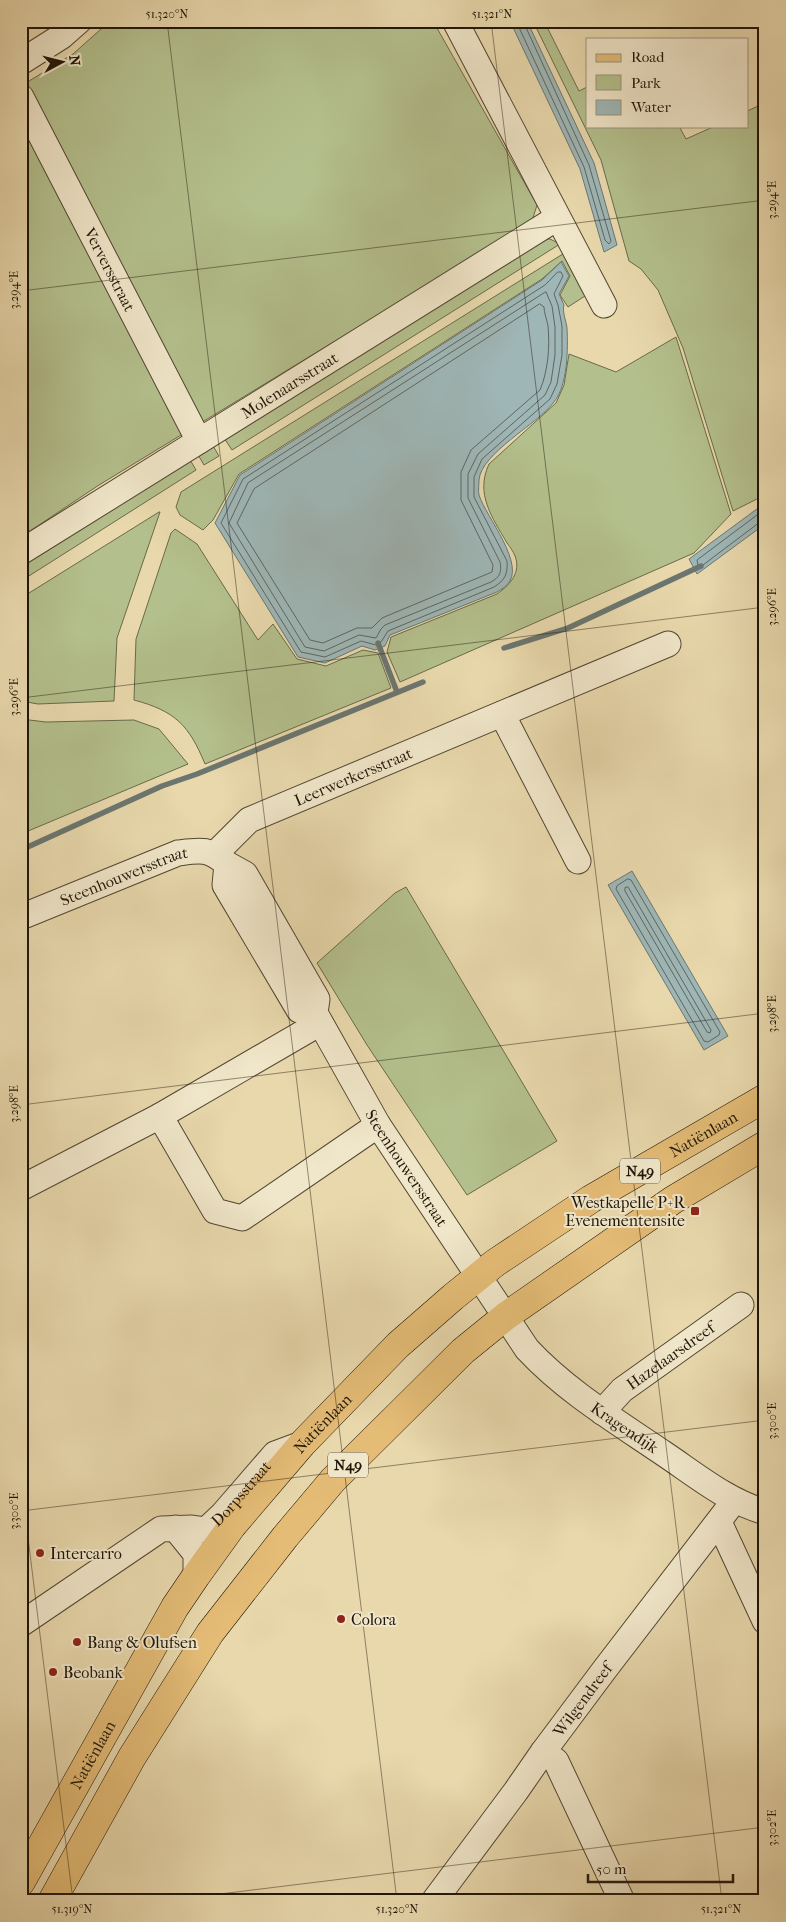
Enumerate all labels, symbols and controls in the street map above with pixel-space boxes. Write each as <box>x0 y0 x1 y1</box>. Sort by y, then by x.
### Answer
text: 51.320°N <box>146 7 188 21</box>
text: 51.321°N <box>472 7 512 21</box>
north arrow <box>38 38 88 88</box>
legend <box>586 38 748 128</box>
text: Road <box>631 48 665 66</box>
text: N <box>65 54 84 67</box>
text: Park <box>631 74 661 92</box>
text: Water <box>630 98 671 116</box>
text: 3.294°E <box>765 181 779 219</box>
street label: Verversstraat <box>80 223 140 315</box>
text: 3.294°E <box>7 271 21 309</box>
street label: Molenaarsstraat <box>237 347 341 422</box>
text: 3.296°E <box>765 588 779 626</box>
text: 3.296°E <box>7 678 21 716</box>
street label: Leerwerkersstraat <box>291 743 415 809</box>
street label: Steenhouwersstraat <box>57 842 189 910</box>
text: 3.298°E <box>765 995 779 1033</box>
text: 3.298°E <box>7 1085 21 1123</box>
street label: Steenhouwersstraat <box>362 1106 452 1230</box>
street label: Natiënlaan <box>666 1106 741 1161</box>
road number: N49 <box>620 1158 660 1184</box>
place label: Westkapelle P+R Evenementensite <box>565 1193 686 1230</box>
marker: Westkapelle P+R Evenementensite <box>689 1205 701 1217</box>
street label: Hazelaarsdreef <box>623 1316 721 1393</box>
street label: Natiënlaan <box>289 1389 356 1457</box>
street label: Kragendijk <box>587 1398 663 1457</box>
text: 3.300°E <box>765 1402 779 1440</box>
road number: N49 <box>328 1452 368 1478</box>
street label: Dorpsstraat <box>207 1456 275 1530</box>
text: 3.300°E <box>7 1492 21 1530</box>
place label: Intercarro <box>50 1544 122 1563</box>
marker: Intercarro <box>34 1547 46 1559</box>
place label: Colora <box>351 1610 397 1629</box>
marker: Colora <box>335 1613 347 1625</box>
place label: Bang & Olufsen <box>87 1633 198 1652</box>
marker: Bang & Olufsen <box>71 1636 83 1648</box>
street label: Wilgendreef <box>548 1656 618 1741</box>
place label: Beobank <box>63 1663 123 1682</box>
marker: Beobank <box>47 1666 59 1678</box>
street label: Natiënlaan <box>66 1717 119 1792</box>
text: 3.302°E <box>765 1810 779 1846</box>
scale bar <box>588 1852 734 1884</box>
text: 50 m <box>596 1860 627 1878</box>
text: 51.319°N <box>52 1902 92 1916</box>
text: 51.320°N <box>376 1902 418 1916</box>
text: 51.321°N <box>701 1902 741 1916</box>

